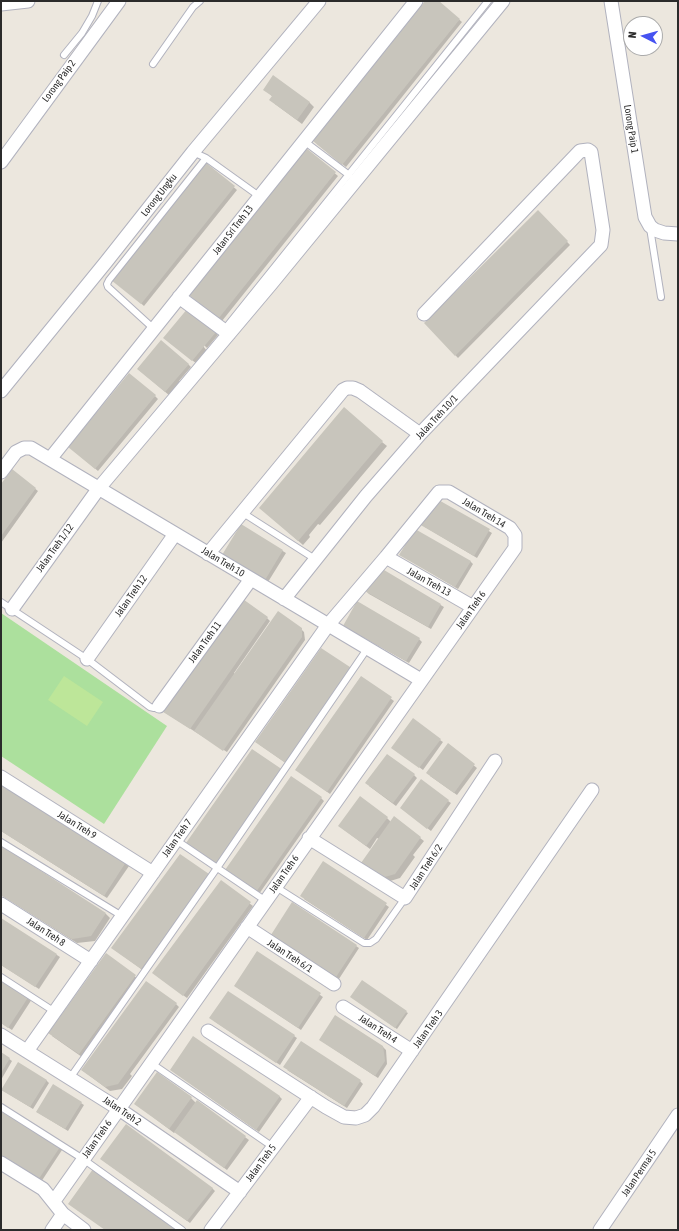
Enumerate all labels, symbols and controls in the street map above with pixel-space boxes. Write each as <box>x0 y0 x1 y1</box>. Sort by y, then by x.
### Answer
north arrow <box>623 16 663 56</box>
text: N <box>626 31 638 39</box>
street label: Lorong Paip 2 <box>40 58 78 104</box>
street label: Lorong Paip 1 <box>621 104 641 154</box>
street label: Lorong Ungku <box>139 171 179 219</box>
street label: Jalan Sri Treh 13 <box>210 203 256 257</box>
street label: Jalan Treh 10/1 <box>413 392 461 442</box>
street label: Jalan Treh 14 <box>460 495 508 531</box>
street label: Jalan Treh 1/12 <box>34 522 76 574</box>
street label: Jalan Treh 10 <box>199 544 247 580</box>
street label: Jalan Treh 13 <box>405 565 453 599</box>
street label: Jalan Treh 12 <box>112 573 150 619</box>
street label: Jalan Treh 6 <box>454 589 488 631</box>
street label: Jalan Treh 11 <box>186 619 224 665</box>
street label: Jalan Treh 9 <box>55 808 99 842</box>
street label: Jalan Treh 7 <box>160 817 194 859</box>
street label: Jalan Treh 6/2 <box>407 842 445 892</box>
street label: Jalan Treh 6 <box>267 853 301 895</box>
street label: Jalan Treh 8 <box>24 915 68 949</box>
street label: Jalan Treh 6/1 <box>265 937 315 975</box>
street label: Jalan Treh 3 <box>411 1008 445 1050</box>
street label: Jalan Treh 4 <box>356 1012 400 1046</box>
street label: Jalan Treh 2 <box>101 1094 143 1128</box>
street label: Jalan Treh 6 <box>80 1118 114 1160</box>
street label: Jalan Treh 5 <box>243 1142 279 1184</box>
street label: Jalan Permai 5 <box>619 1147 659 1199</box>

